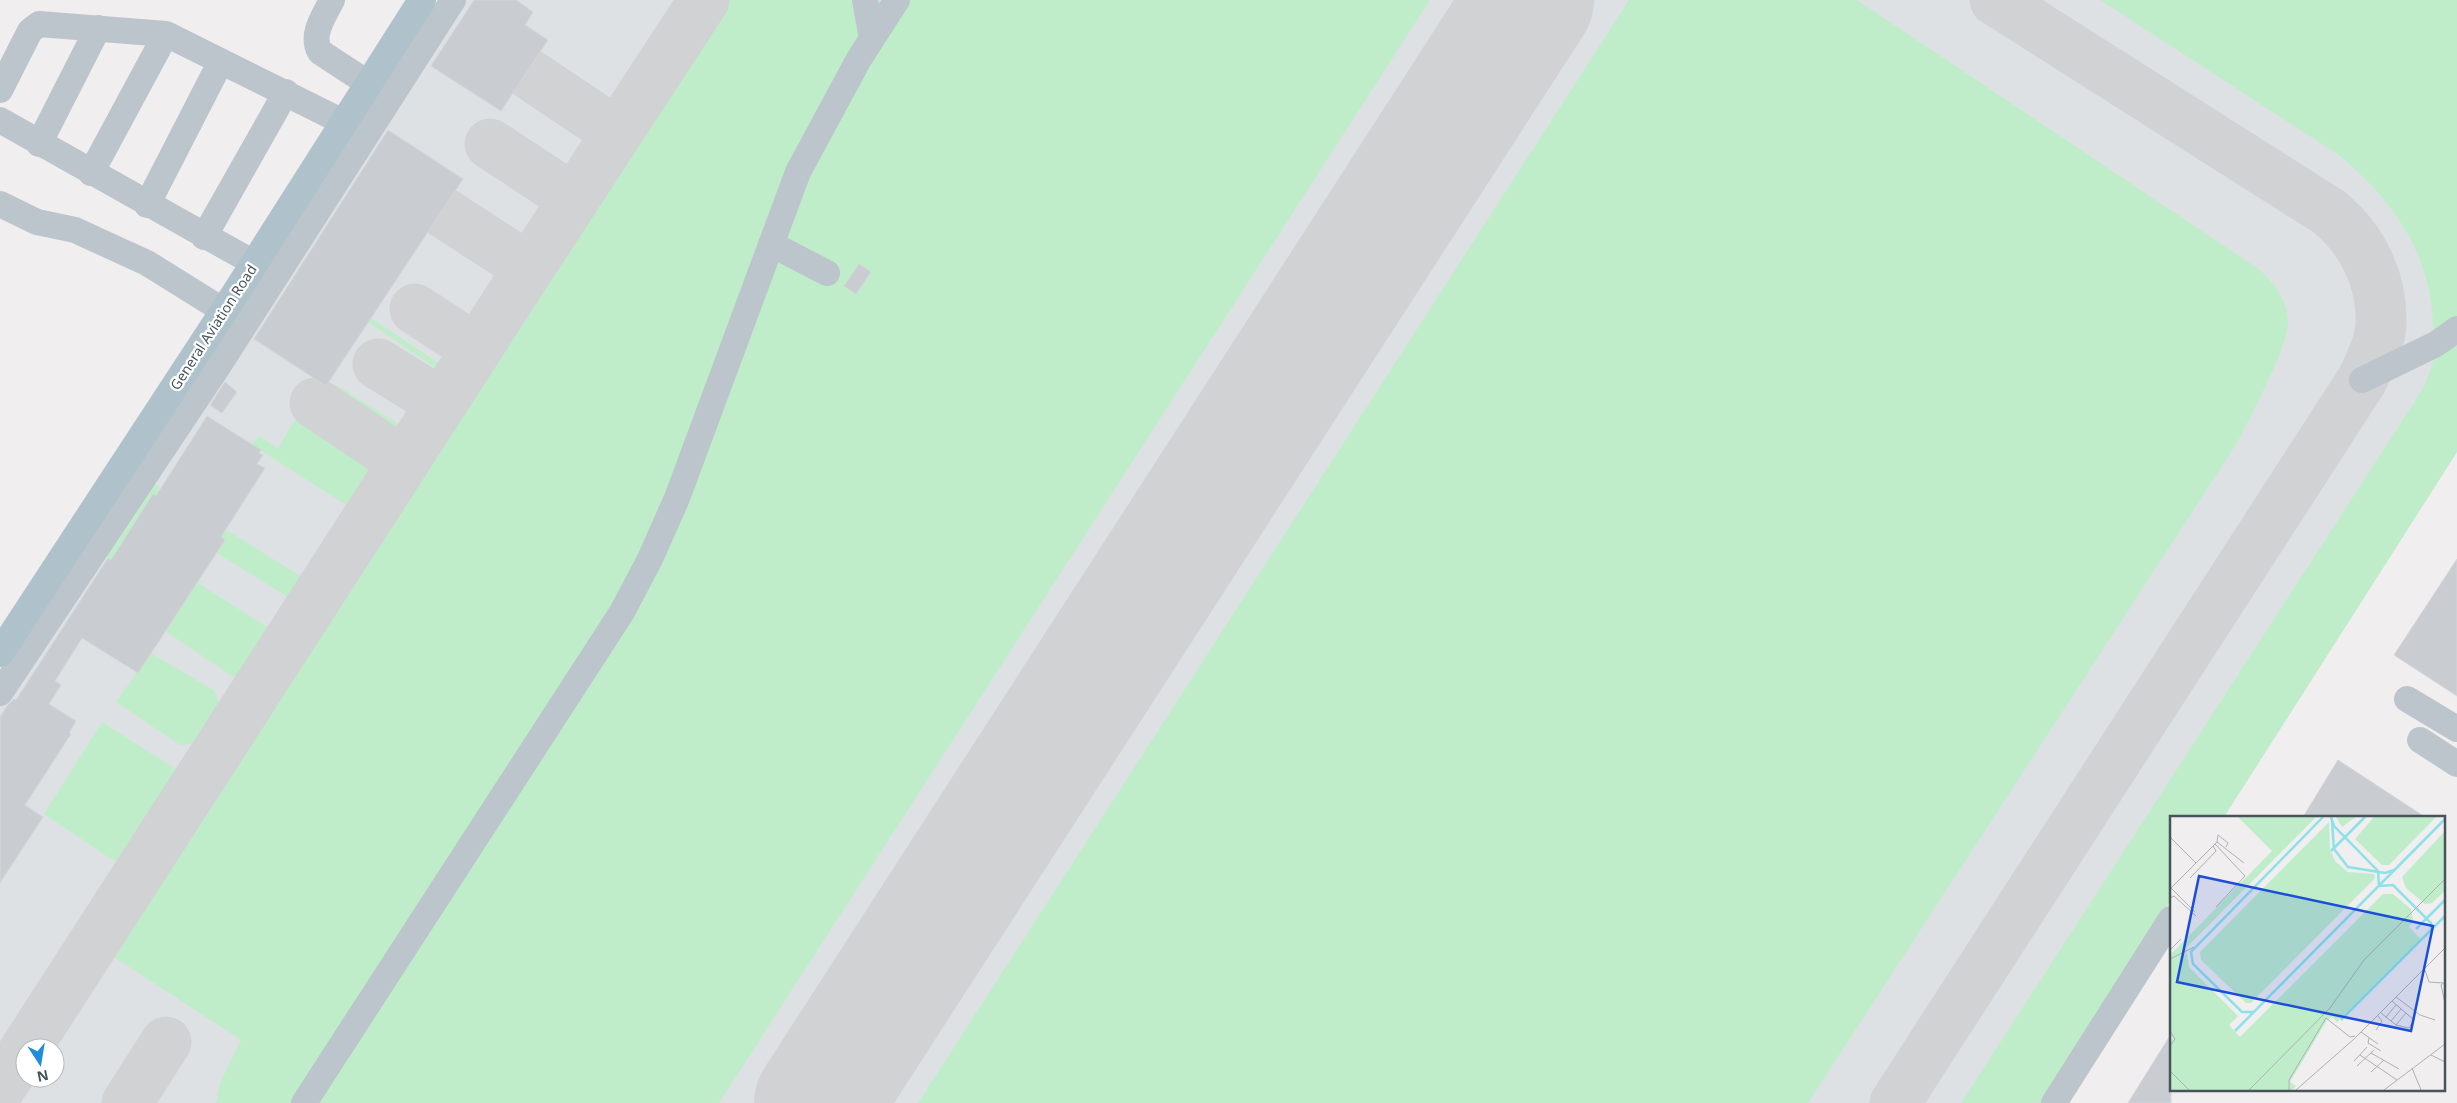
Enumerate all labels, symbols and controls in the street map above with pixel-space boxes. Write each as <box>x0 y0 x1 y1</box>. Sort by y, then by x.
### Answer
street label: General Aviation Road <box>165 261 261 393</box>
inset map <box>2170 816 2444 1090</box>
north arrow <box>15 1038 65 1088</box>
text: N <box>35 1066 50 1087</box>

